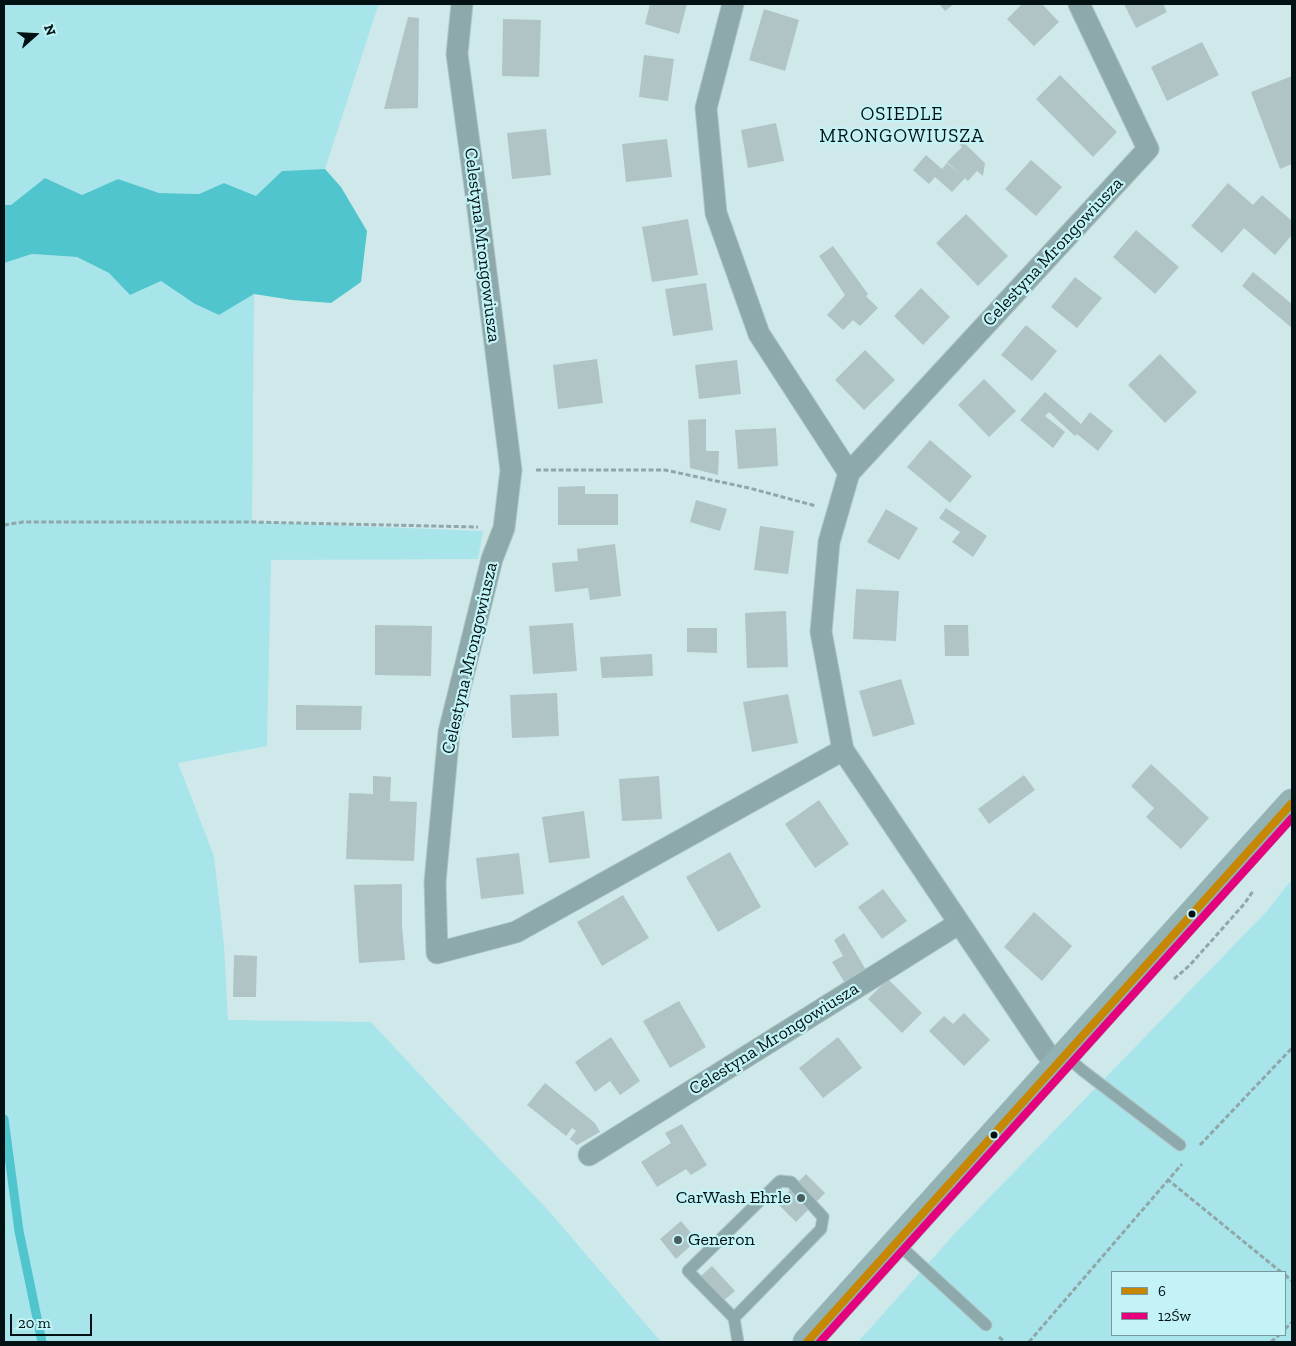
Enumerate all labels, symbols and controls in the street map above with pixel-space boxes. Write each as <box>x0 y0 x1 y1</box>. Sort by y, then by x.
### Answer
north arrow <box>10 10 60 60</box>
text: N <box>40 22 59 38</box>
district label: OSIEDLE MRONGOWIUSZA <box>818 104 986 148</box>
street label: Celestyna Mrongowiusza <box>459 146 505 344</box>
street label: Celestyna Mrongowiusza <box>978 173 1128 331</box>
street label: Celestyna Mrongowiusza <box>437 560 503 756</box>
unlabelled marker <box>1187 909 1197 919</box>
street label: Celestyna Mrongowiusza <box>685 978 863 1100</box>
unlabelled marker <box>989 1130 999 1140</box>
place label: CarWash Ehrle <box>676 1187 791 1209</box>
marker: CarWash Ehrle <box>795 1192 807 1204</box>
place label: Generon <box>688 1229 755 1251</box>
marker: Generon <box>672 1234 684 1246</box>
legend <box>1111 1271 1286 1336</box>
text: 6 <box>1158 1282 1166 1300</box>
scale bar <box>12 1304 95 1336</box>
text: 12Św <box>1158 1307 1191 1325</box>
text: 20 m <box>18 1314 51 1332</box>

